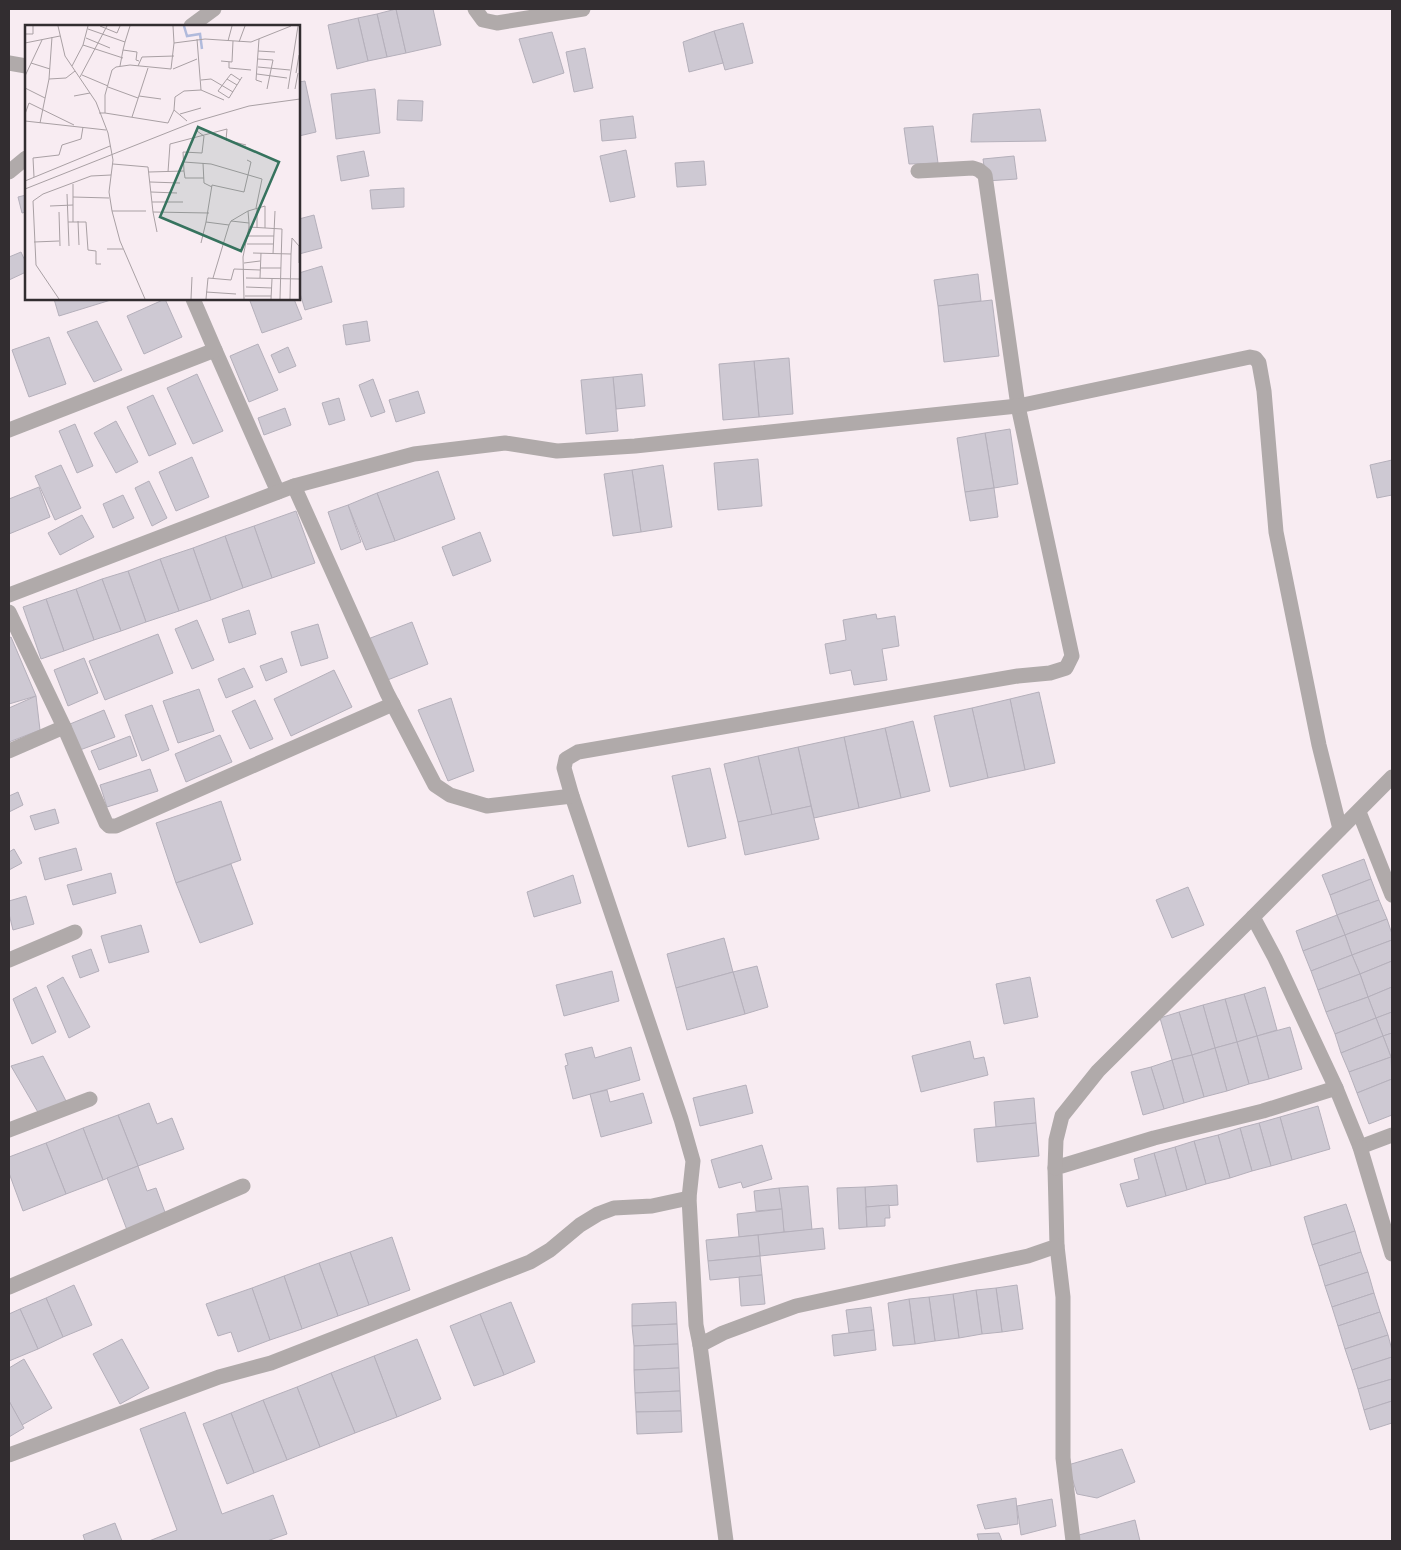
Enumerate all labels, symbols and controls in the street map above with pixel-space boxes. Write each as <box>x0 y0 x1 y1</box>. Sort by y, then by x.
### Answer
inset map <box>25 25 300 300</box>

